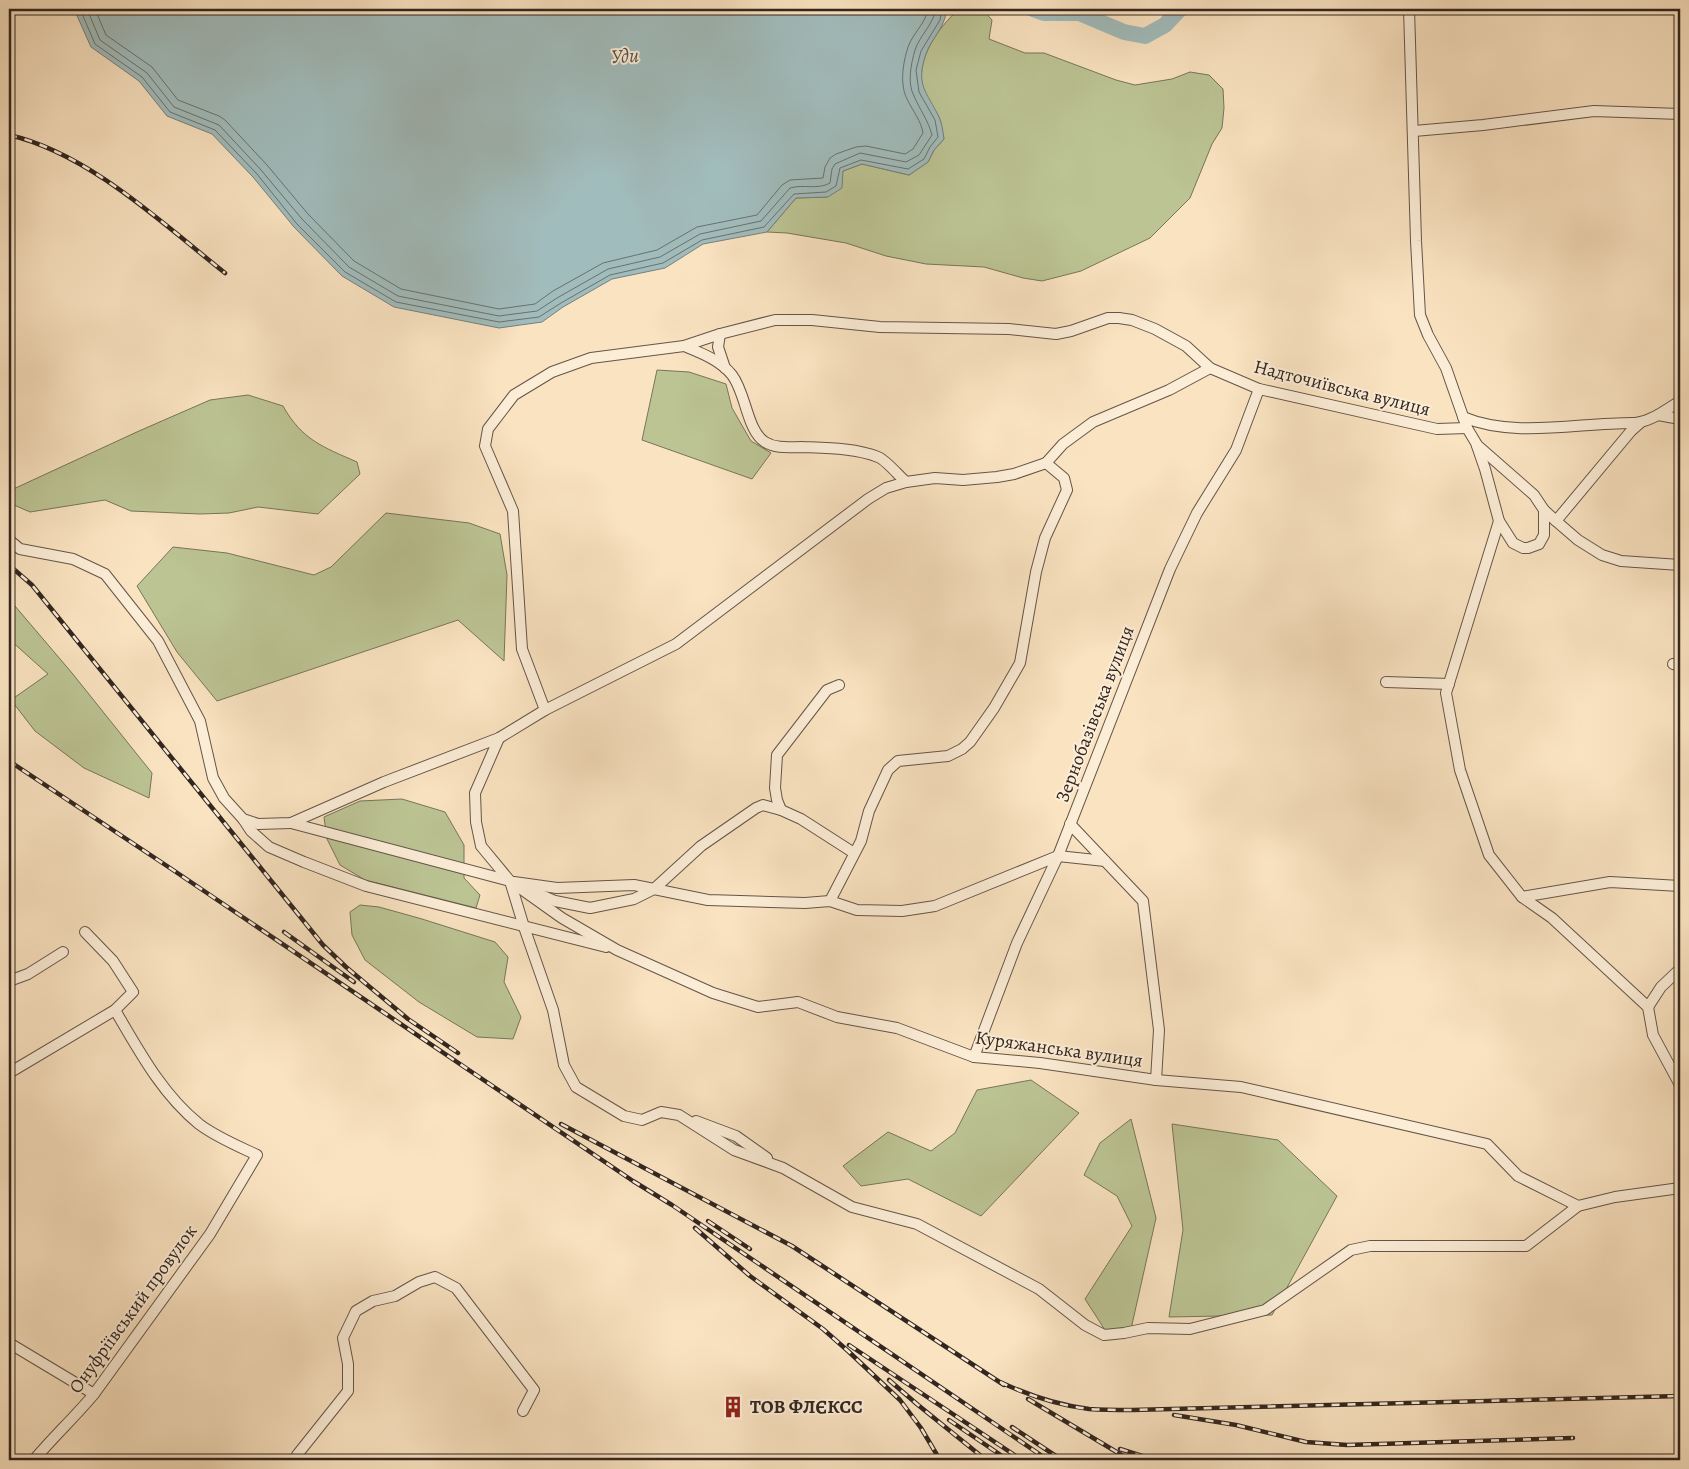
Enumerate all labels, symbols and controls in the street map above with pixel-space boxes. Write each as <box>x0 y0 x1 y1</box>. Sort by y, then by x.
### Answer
water label: Уди <box>610 42 640 70</box>
street label: Надточиївська вулиця <box>1251 353 1433 423</box>
street label: Зернобазівська вулиця <box>1049 622 1141 806</box>
street label: Куряжанська вулиця <box>973 1024 1145 1074</box>
street label: Онуфріївський провулок <box>63 1219 203 1399</box>
building icon: ТОВ ФЛЄКСС <box>720 1394 746 1420</box>
place label: ТОВ ФЛЄКСС <box>750 1394 863 1420</box>

